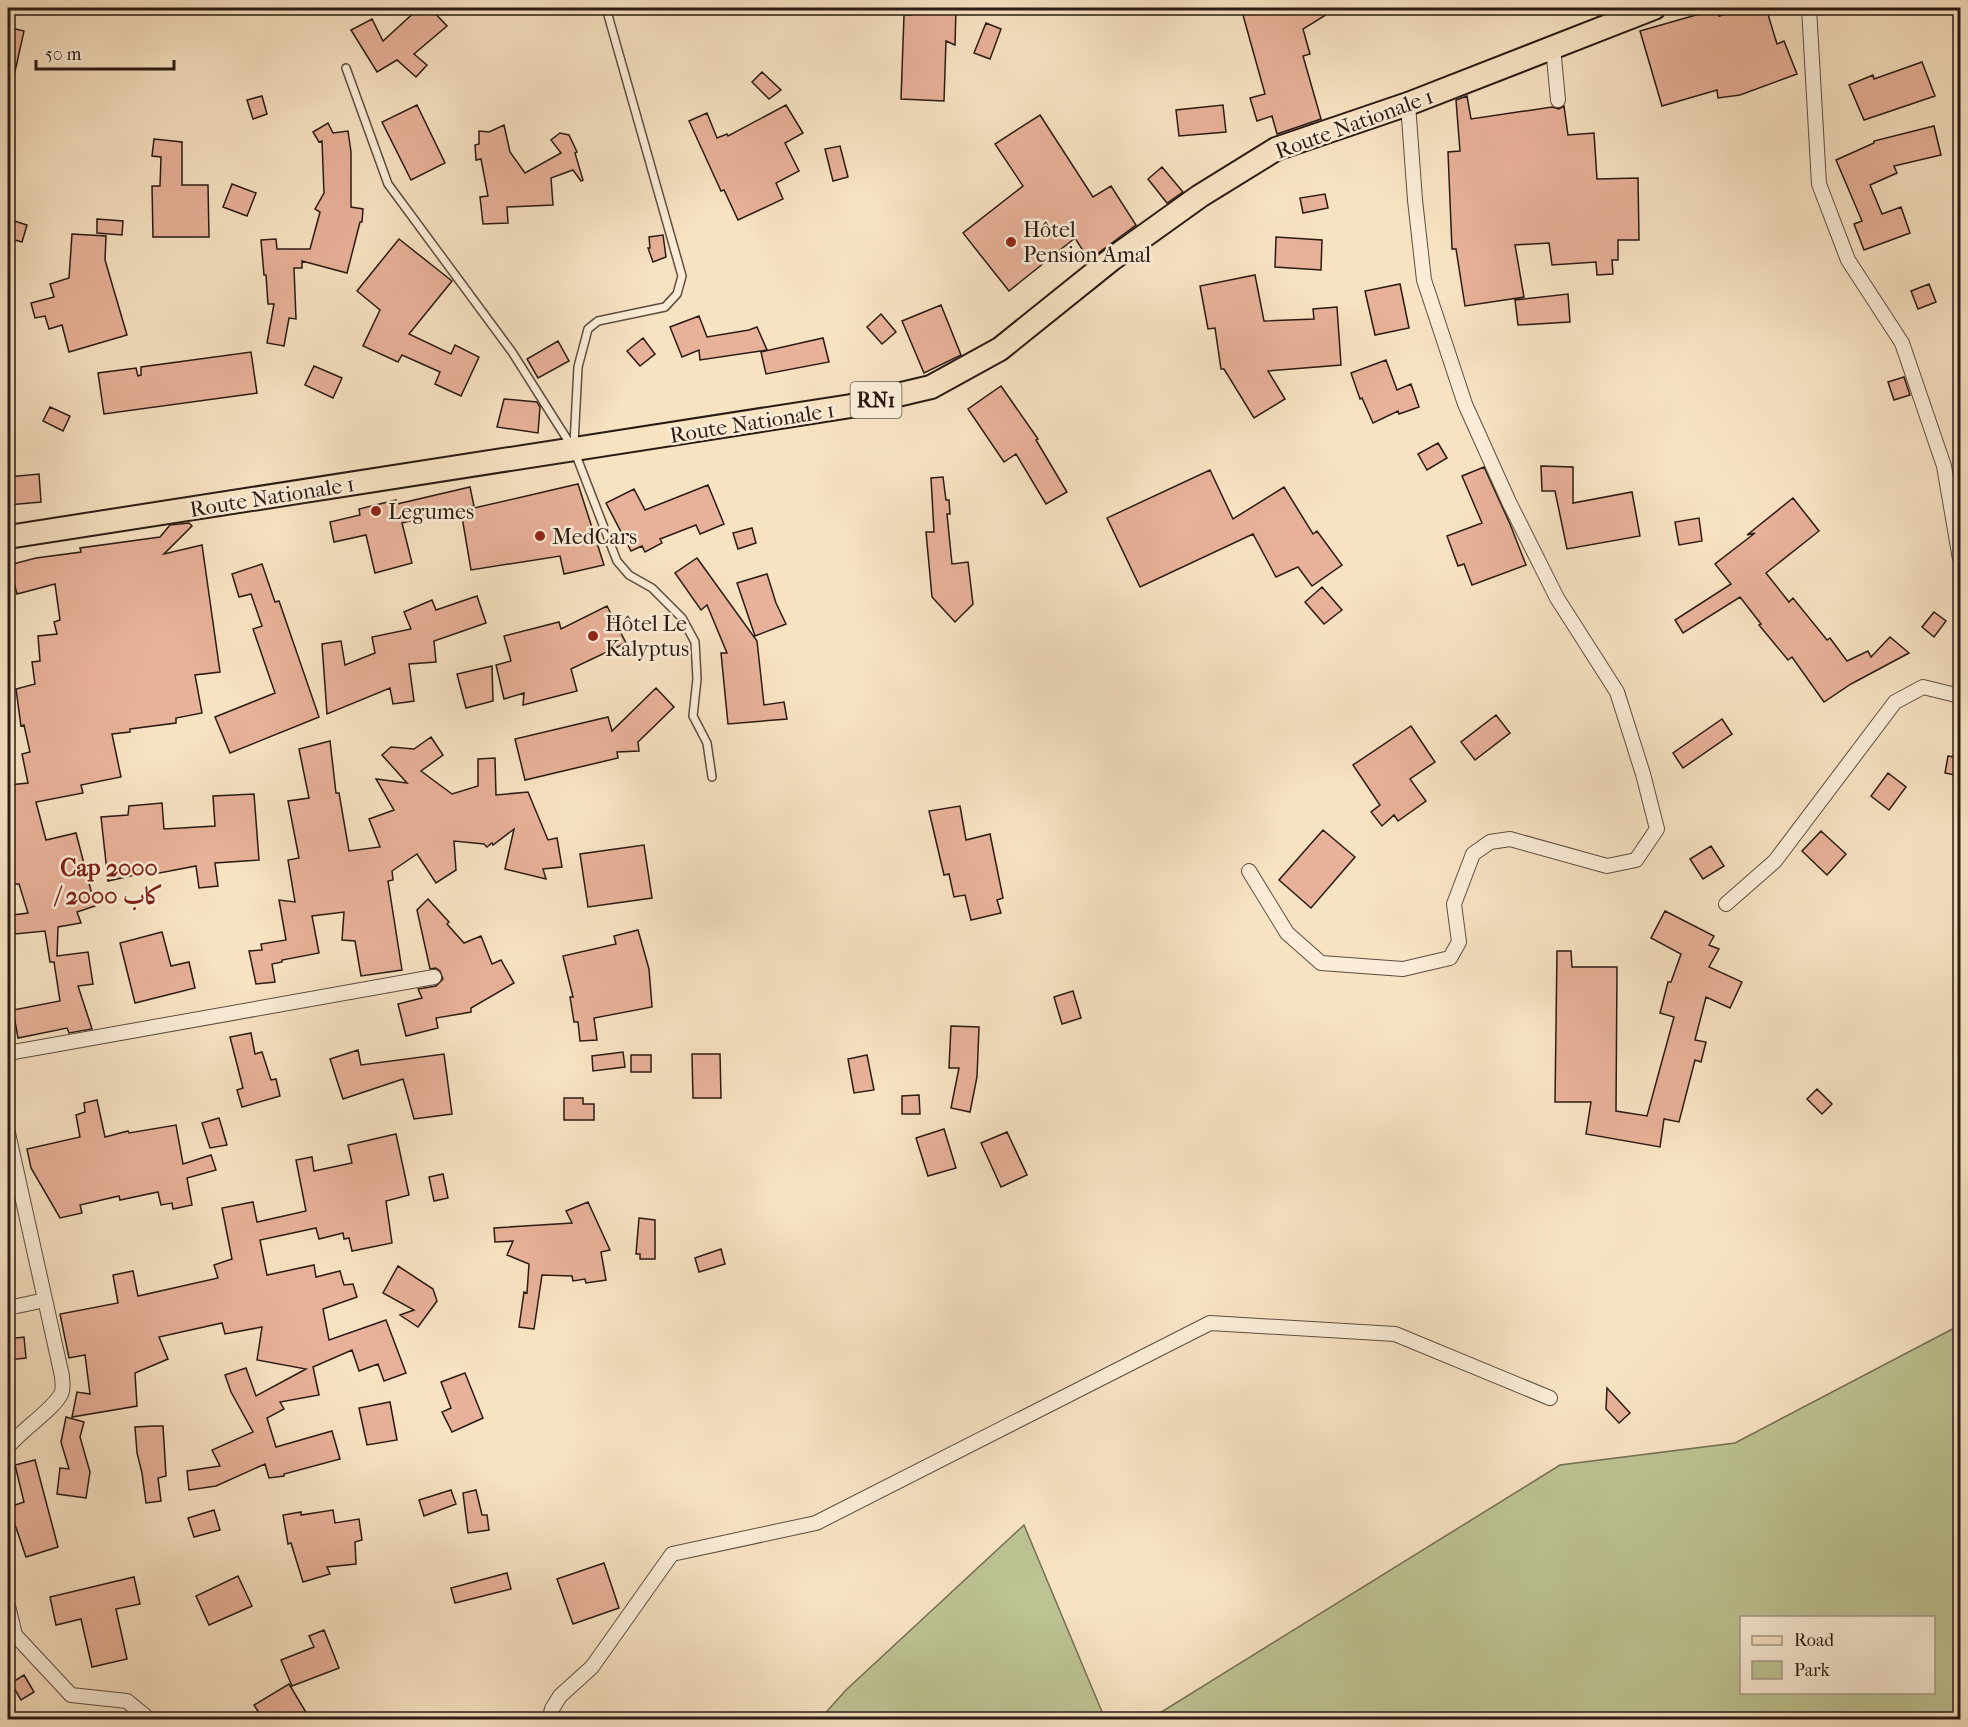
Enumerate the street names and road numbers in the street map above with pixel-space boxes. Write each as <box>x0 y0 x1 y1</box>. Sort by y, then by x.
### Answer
street label: Route Nationale 1 <box>1272 83 1437 165</box>
road number: RN1 <box>850 382 902 418</box>
street label: Route Nationale 1 <box>668 397 836 449</box>
street label: Route Nationale 1 <box>188 471 356 523</box>

